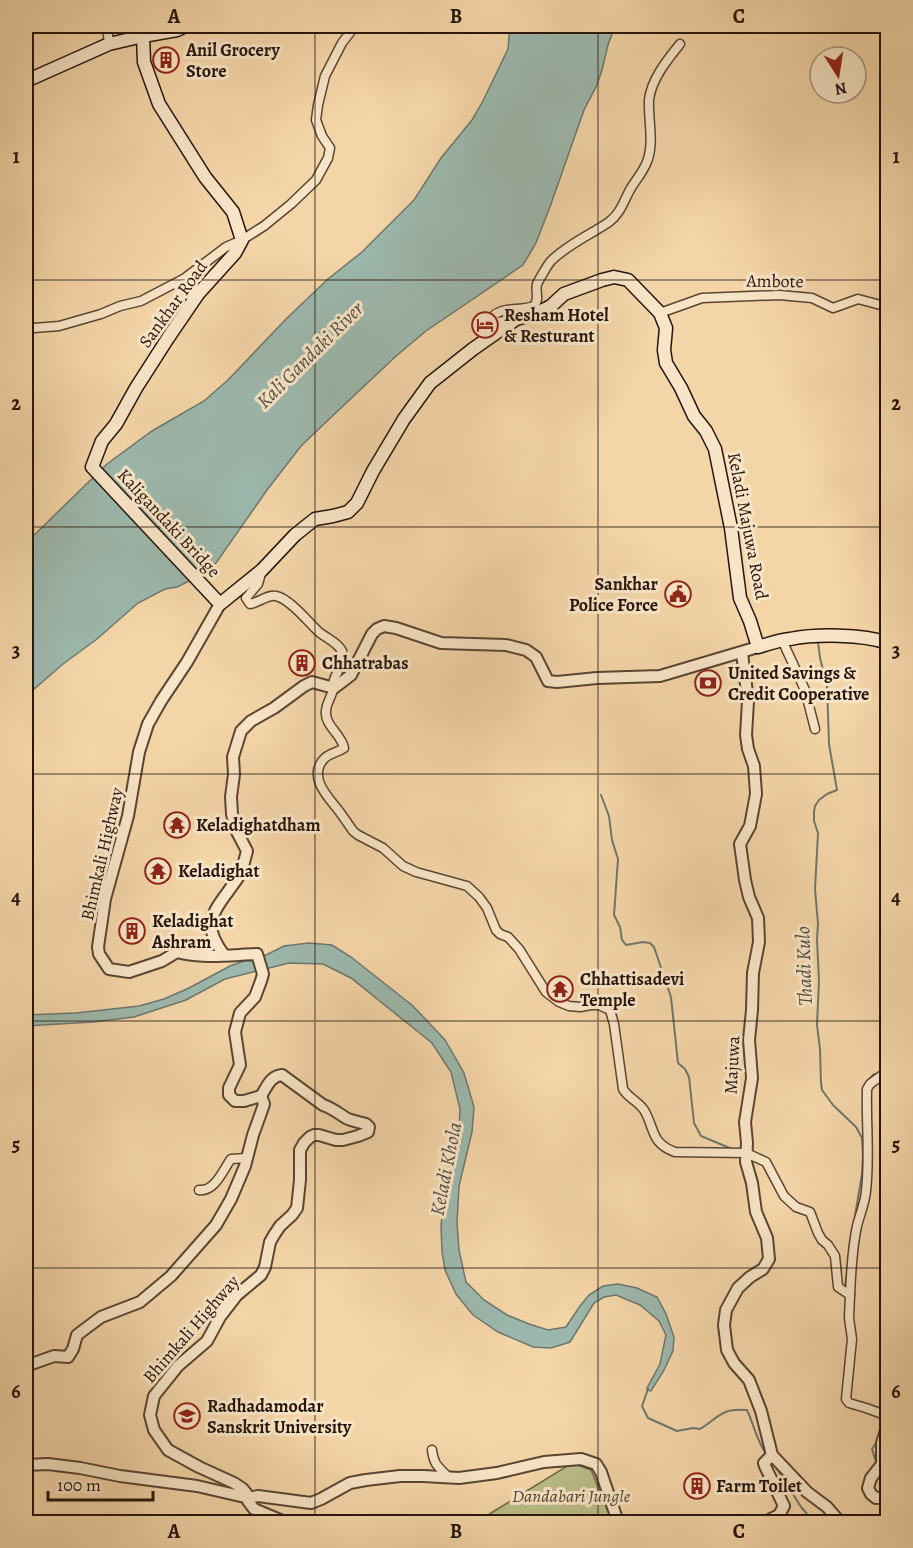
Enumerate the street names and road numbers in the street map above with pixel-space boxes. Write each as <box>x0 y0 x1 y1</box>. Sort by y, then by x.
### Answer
street label: Sankhar Road <box>133 255 213 352</box>
street label: Ambote <box>745 268 804 293</box>
street label: Keladi Majuwa Road <box>722 450 774 602</box>
street label: Kaligandaki Bridge <box>112 463 226 583</box>
street label: Bhimkali Highway <box>75 784 129 923</box>
street label: Majuwa <box>718 1035 746 1095</box>
street label: Bhimkali Highway <box>137 1269 245 1388</box>

